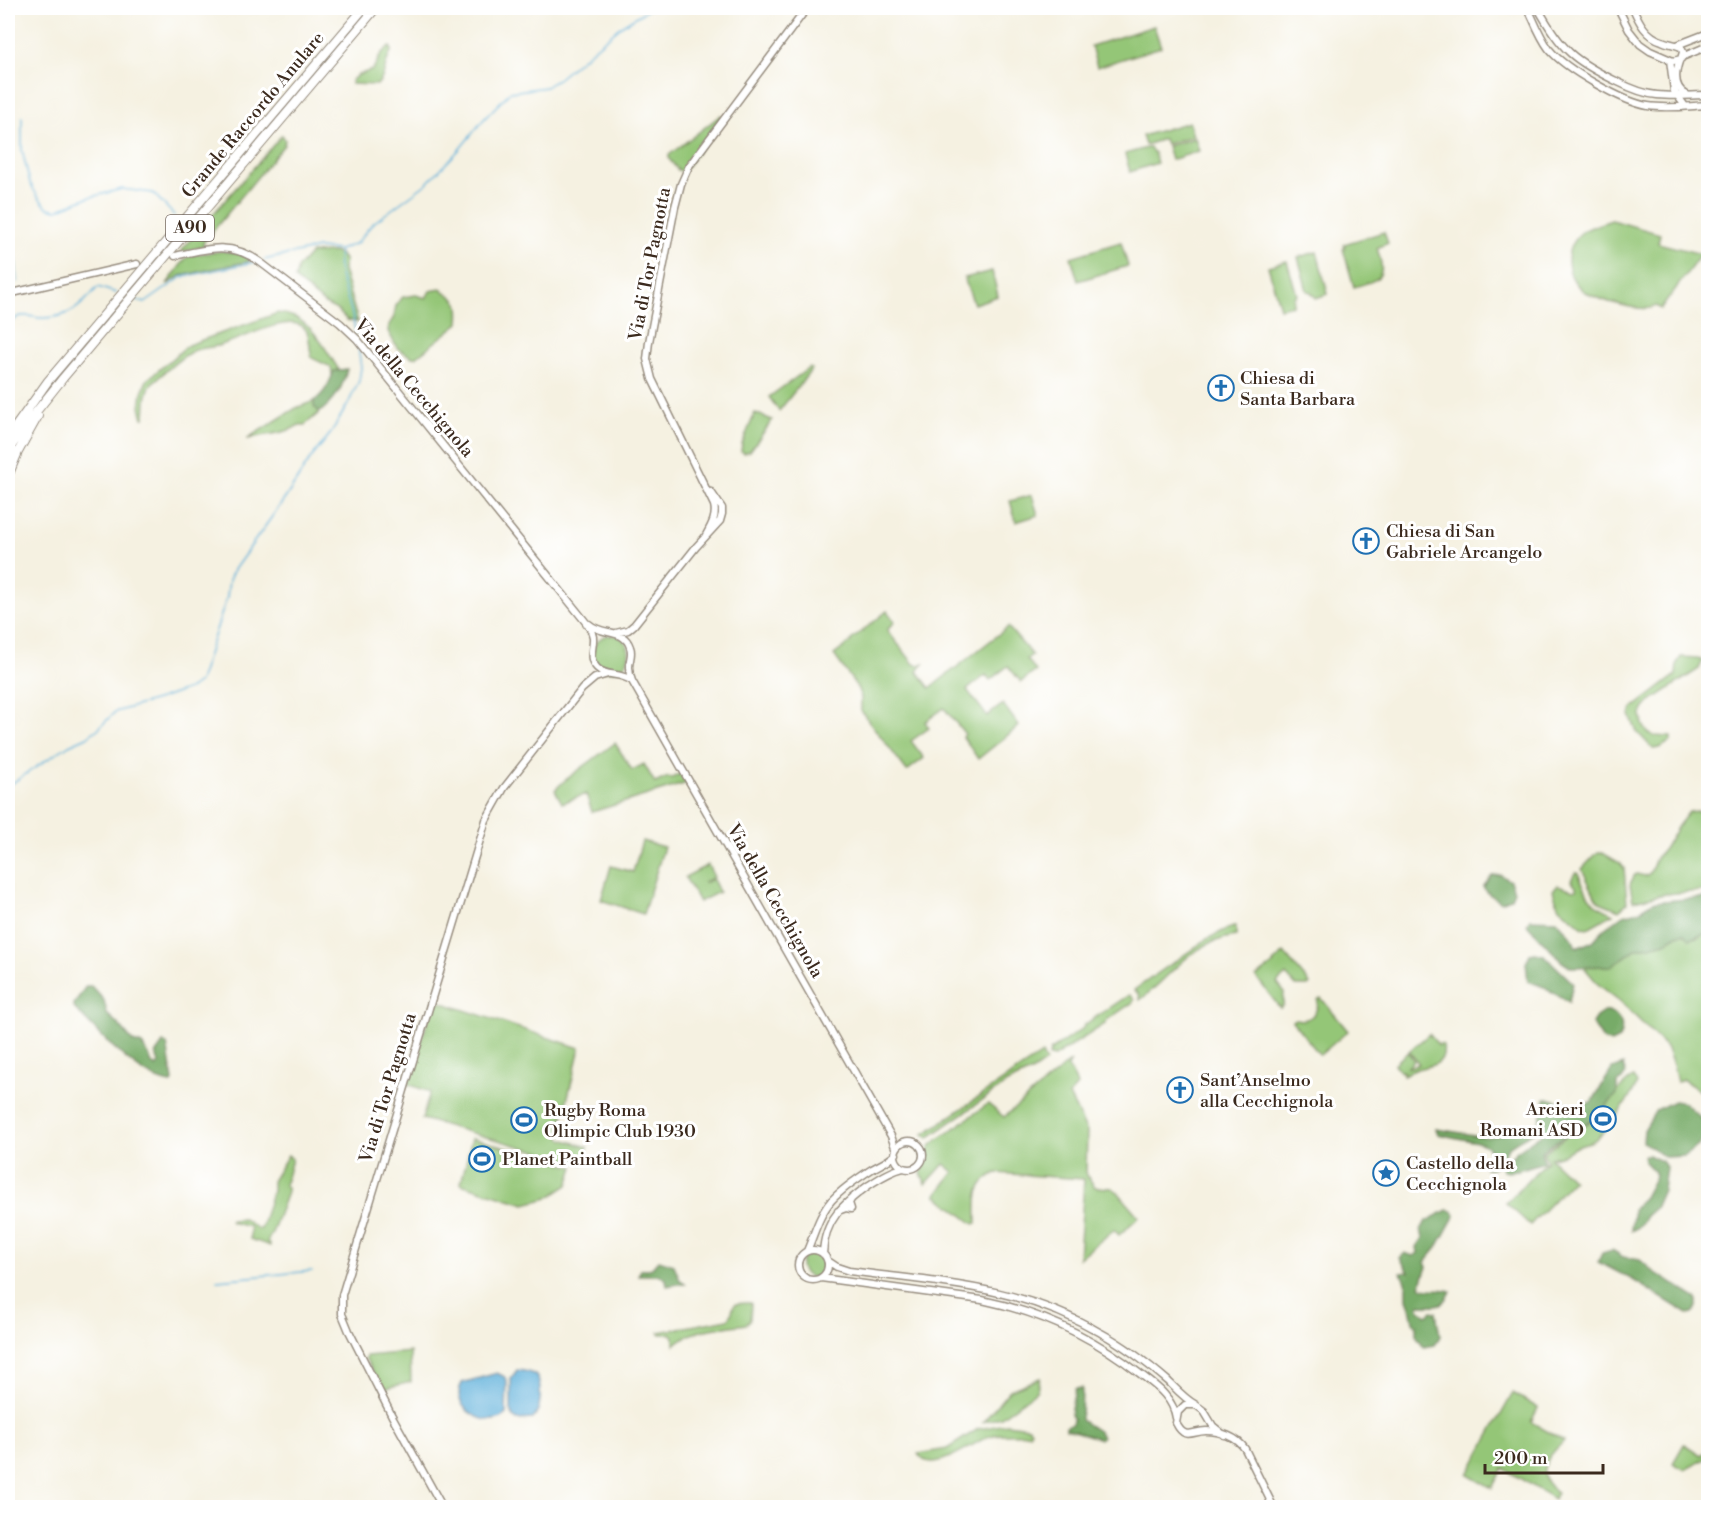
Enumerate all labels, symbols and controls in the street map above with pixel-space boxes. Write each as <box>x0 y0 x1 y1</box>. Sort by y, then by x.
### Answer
street label: Grande Raccordo Anulare <box>177 27 329 203</box>
street label: Via di Tor Pagnotta <box>624 184 676 344</box>
road number: A90 <box>166 215 214 241</box>
street label: Via della Cecchignola <box>349 313 479 463</box>
place label: Chiesa di Santa Barbara <box>1240 367 1356 411</box>
church icon: Chiesa di Santa Barbara <box>1206 373 1236 403</box>
place label: Chiesa di San Gabriele Arcangelo <box>1386 520 1542 564</box>
church icon: Chiesa di San Gabriele Arcangelo <box>1351 526 1381 556</box>
street label: Via della Cecchignola <box>721 819 829 983</box>
street label: Via di Tor Pagnotta <box>354 1009 422 1167</box>
place label: Sant’Anselmo alla Cecchignola <box>1200 1069 1334 1113</box>
church icon: Sant’Anselmo alla Cecchignola <box>1165 1075 1195 1105</box>
place label: Arcieri Romani ASD <box>1480 1098 1584 1142</box>
place label: Rugby Roma Olimpic Club 1930 <box>544 1099 696 1143</box>
sports icon: Arcieri Romani ASD <box>1588 1104 1618 1134</box>
sports icon: Rugby Roma Olimpic Club 1930 <box>509 1105 539 1135</box>
sports icon: Planet Paintball <box>467 1144 497 1174</box>
place label: Planet Paintball <box>502 1148 633 1171</box>
place label: Castello della Cecchignola <box>1406 1152 1515 1196</box>
place icon: Castello della Cecchignola <box>1371 1158 1401 1188</box>
scale bar <box>1485 1437 1604 1475</box>
text: 200 m <box>1494 1447 1548 1470</box>

